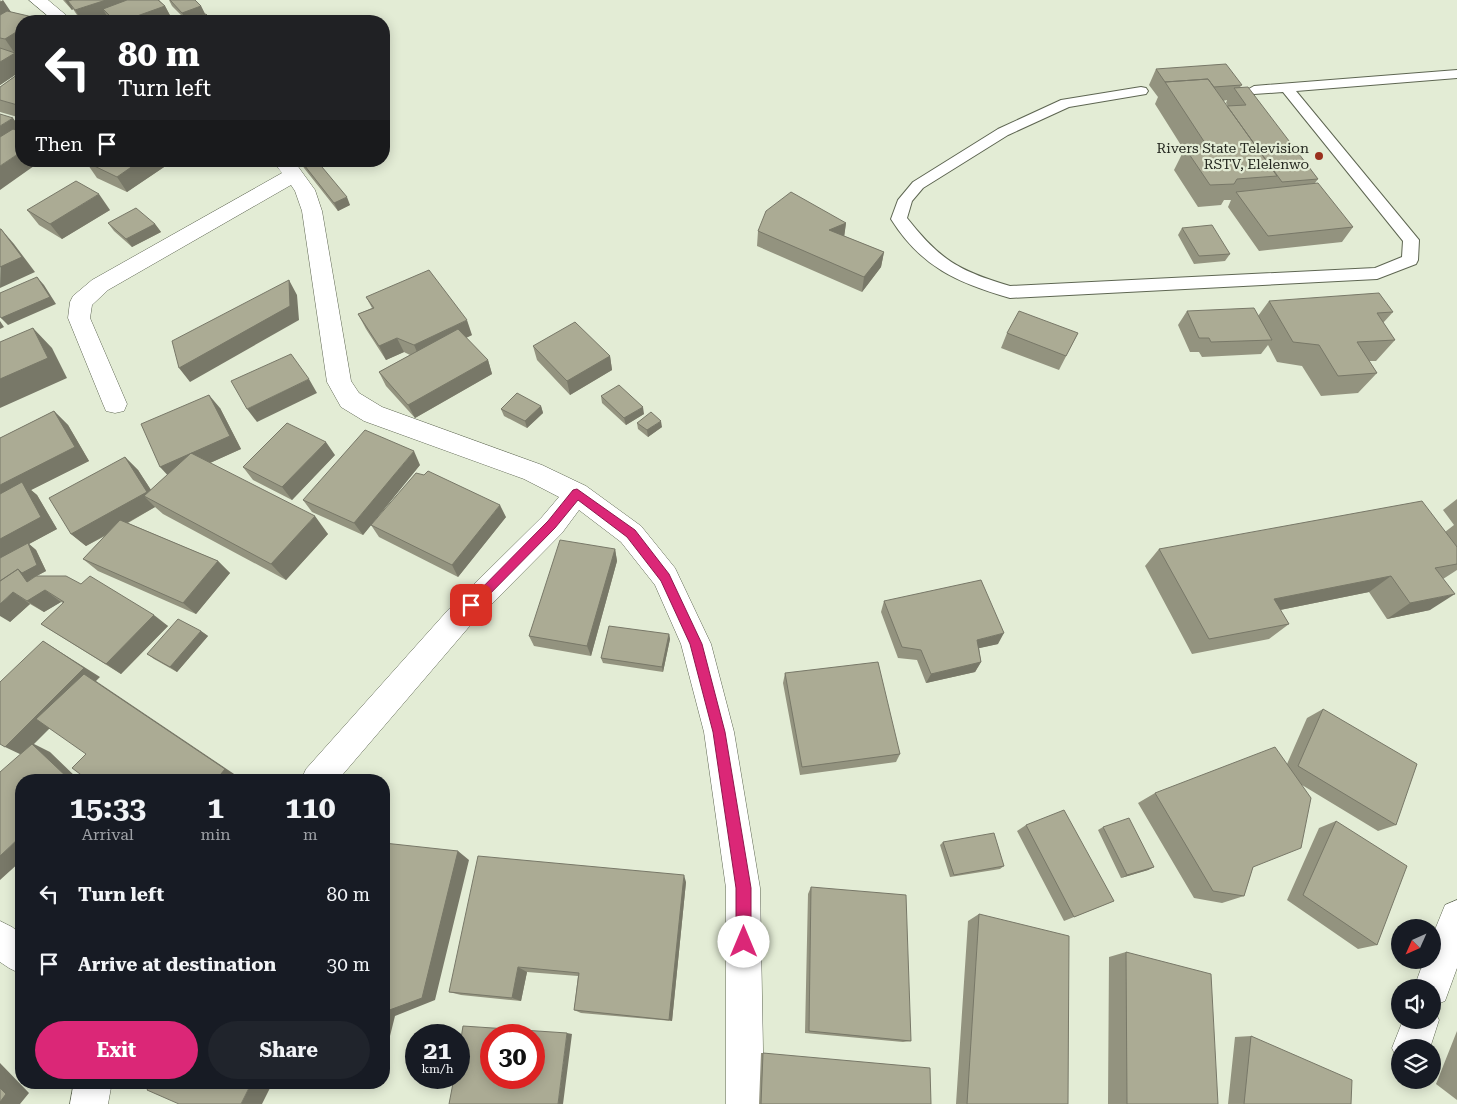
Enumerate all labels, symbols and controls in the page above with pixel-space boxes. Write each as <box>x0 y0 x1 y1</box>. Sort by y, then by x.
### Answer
text: 80 m <box>118 34 200 75</box>
icon: left <box>35 35 100 100</box>
text: Turn left <box>118 76 211 101</box>
icon: arrive <box>93 130 121 158</box>
text: Then <box>35 133 83 156</box>
place label: Rivers State Television RSTV, Elelenwo <box>1157 140 1309 172</box>
marker: Rivers State Television RSTV, Elelenwo <box>1313 150 1325 162</box>
pin <box>450 584 492 626</box>
icon: arrive <box>457 591 485 619</box>
text: 15:33 <box>69 790 146 825</box>
text: 1 <box>207 790 224 825</box>
text: 110 <box>285 790 335 825</box>
text: Arrival <box>82 825 134 844</box>
text: min <box>201 825 231 844</box>
text: m <box>303 825 318 844</box>
icon: left <box>35 880 63 908</box>
text: Turn left <box>78 883 164 906</box>
text: 80 m <box>327 883 370 906</box>
position arrow <box>717 915 769 967</box>
north arrow <box>1391 919 1441 969</box>
map controls <box>1391 919 1441 1089</box>
icon: arrive <box>35 950 63 978</box>
text: Arrive at destination <box>78 953 276 976</box>
text: 30 m <box>327 953 370 976</box>
button: sound <box>1391 979 1441 1029</box>
button: Exit <box>35 1021 198 1079</box>
button: Share <box>208 1021 370 1079</box>
speed limit sign: 30 <box>480 1024 545 1089</box>
text: 21 <box>423 1036 452 1065</box>
button: layers <box>1391 1039 1441 1089</box>
text: km/h <box>421 1062 454 1076</box>

